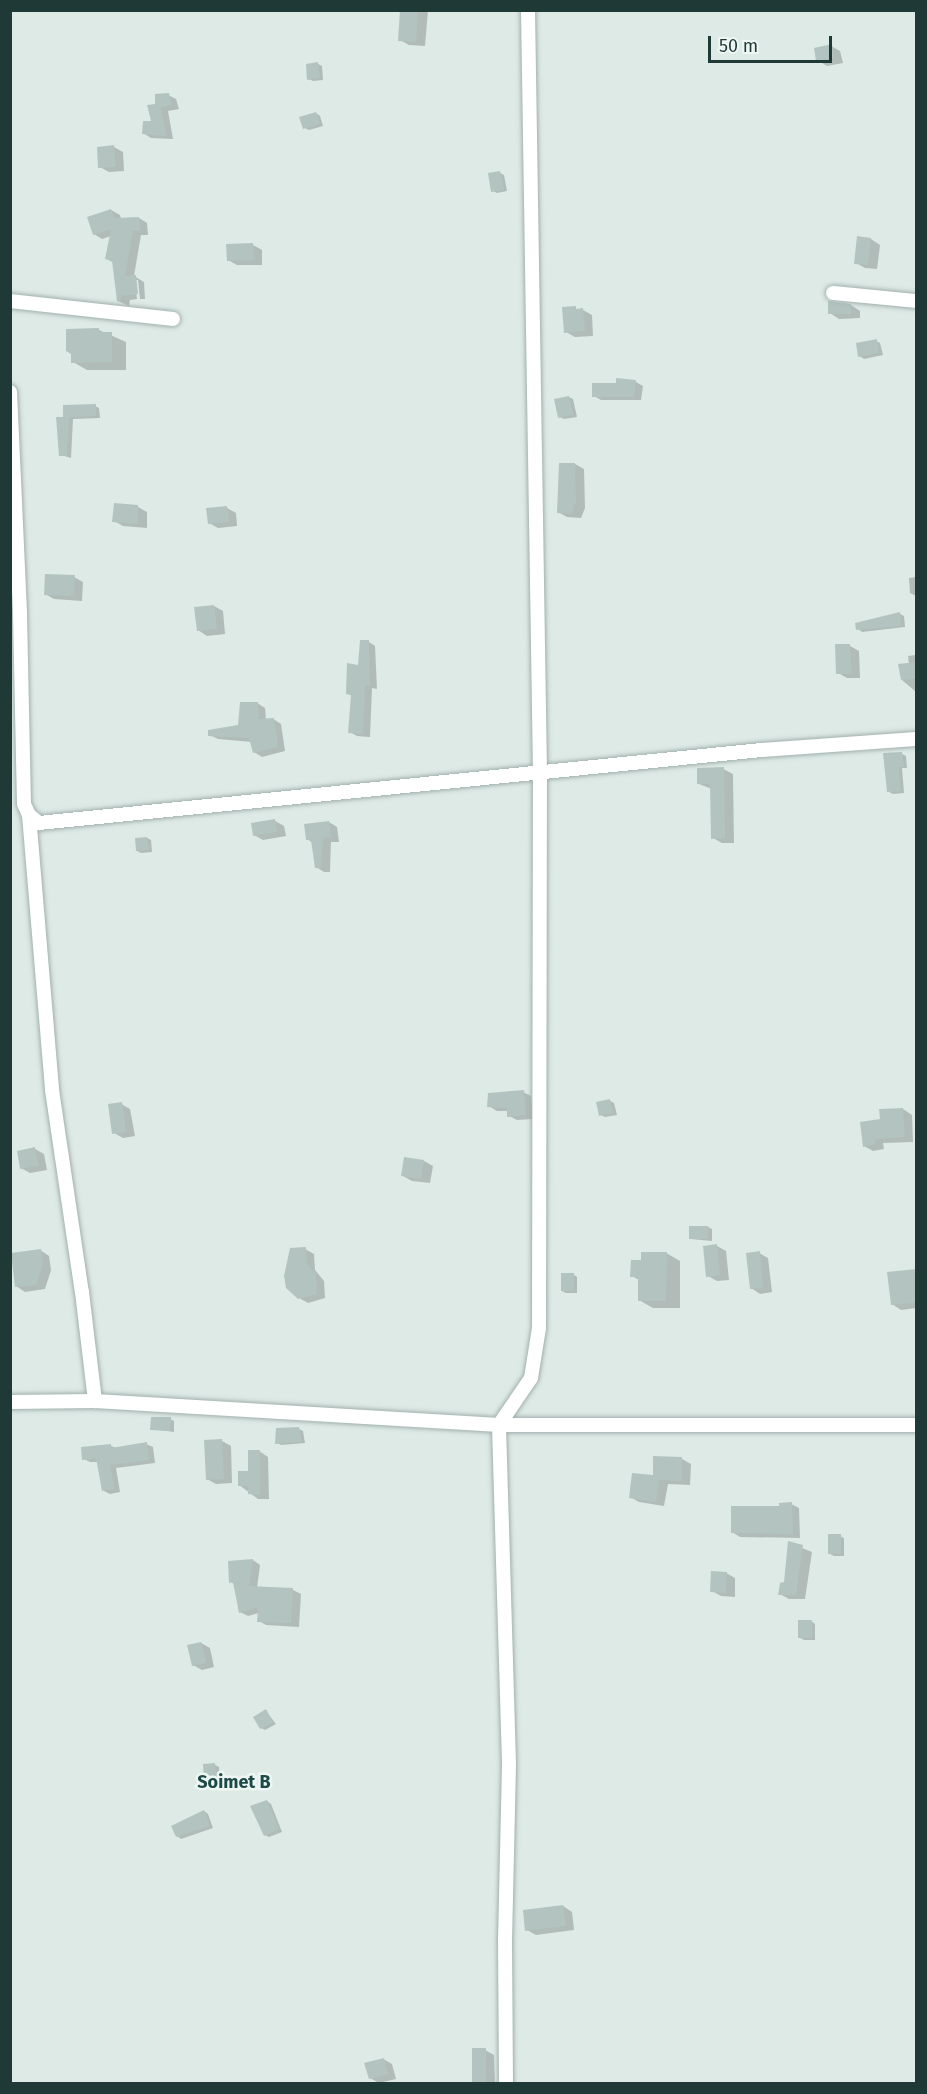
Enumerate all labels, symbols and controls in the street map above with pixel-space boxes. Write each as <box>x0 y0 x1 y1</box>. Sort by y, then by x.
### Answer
scale bar <box>711 24 836 62</box>
text: 50 m <box>719 35 758 57</box>
district label: Soimet B <box>197 1771 271 1793</box>

